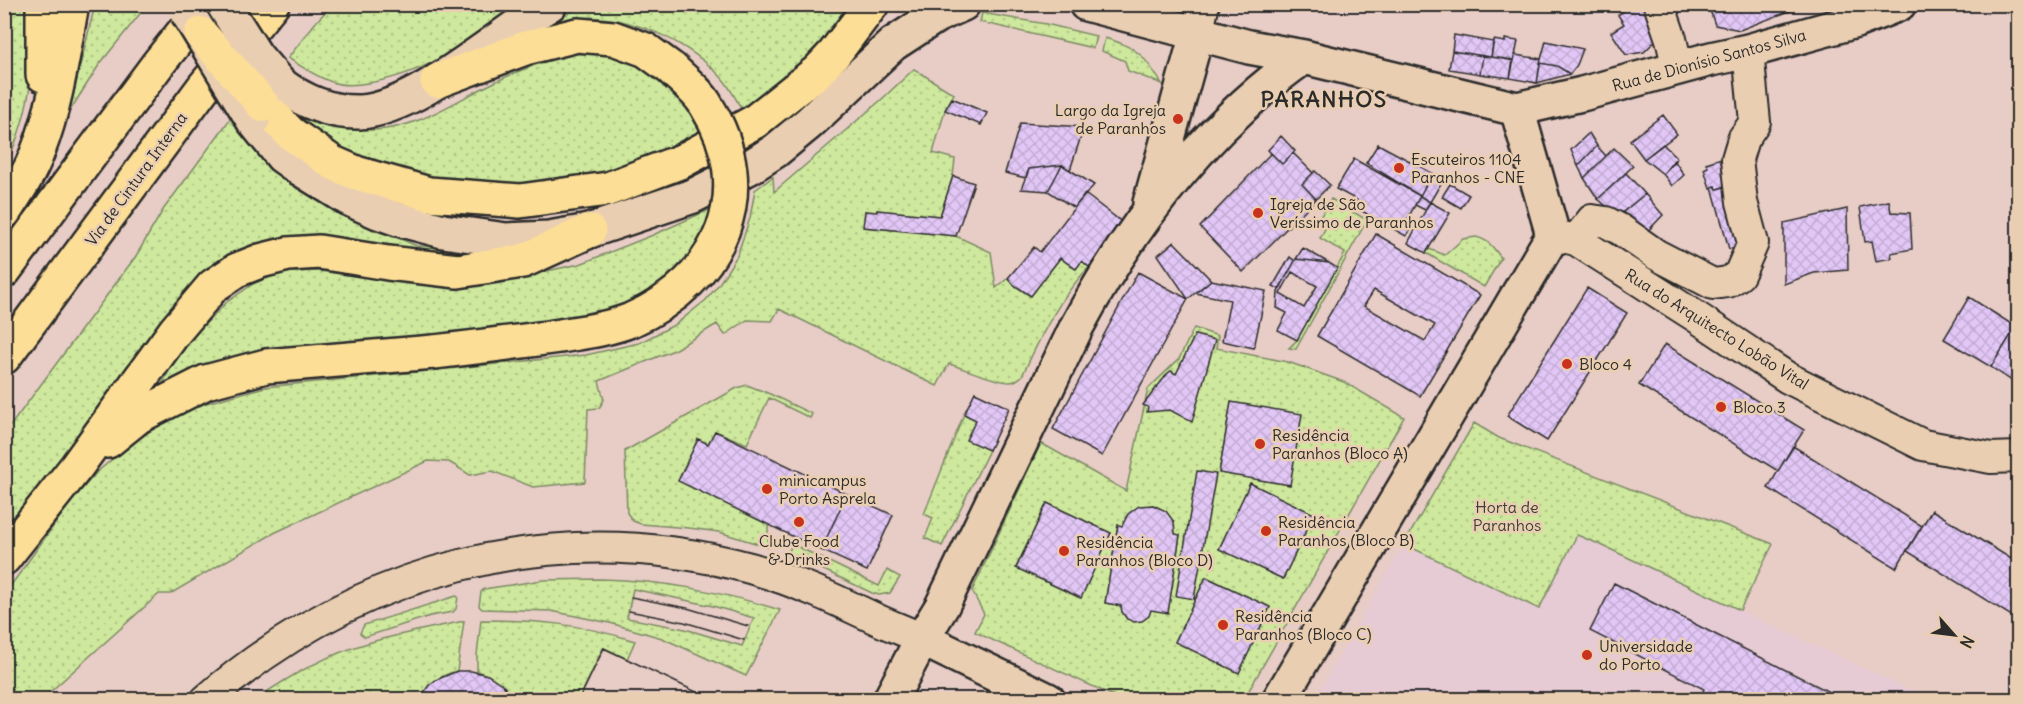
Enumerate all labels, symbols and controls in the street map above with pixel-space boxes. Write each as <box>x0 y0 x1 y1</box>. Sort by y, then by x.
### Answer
street label: Rua de Dionísio Santos Silva <box>1610 24 1808 96</box>
district label: PARANHOS <box>1260 85 1388 113</box>
place label: Largo da Igreja de Paranhos <box>1055 100 1166 138</box>
street label: Via de Cintura Interna <box>81 108 191 250</box>
marker: Largo da Igreja de Paranhos <box>1171 112 1185 126</box>
place label: Escuteiros 1104 Paranhos - CNE <box>1411 149 1525 187</box>
marker: Escuteiros 1104 Paranhos - CNE <box>1392 161 1406 175</box>
place label: Igreja de São Veríssimo de Paranhos <box>1270 194 1433 232</box>
marker: Igreja de São Veríssimo de Paranhos <box>1251 206 1265 220</box>
street label: Rua do Arquitecto Lobão Vital <box>1621 264 1813 394</box>
place label: Bloco 4 <box>1579 354 1632 374</box>
marker: Bloco 4 <box>1560 357 1574 371</box>
place label: Bloco 3 <box>1733 397 1786 417</box>
marker: Bloco 3 <box>1714 400 1728 414</box>
place label: Residência Paranhos (Bloco A) <box>1272 425 1408 463</box>
marker: Residência Paranhos (Bloco A) <box>1253 437 1267 451</box>
place label: minicampus Porto Asprela <box>779 470 876 508</box>
marker: minicampus Porto Asprela <box>760 482 774 496</box>
park label: Horta de Paranhos <box>1473 497 1541 535</box>
place label: Residência Paranhos (Bloco B) <box>1278 512 1414 550</box>
marker: Clube Food & Drinks <box>792 515 806 529</box>
marker: Residência Paranhos (Bloco B) <box>1259 524 1273 538</box>
place label: Clube Food & Drinks <box>759 531 839 569</box>
place label: Residência Paranhos (Bloco D) <box>1076 532 1213 570</box>
marker: Residência Paranhos (Bloco D) <box>1057 544 1071 558</box>
north arrow <box>1924 605 1984 665</box>
place label: Residência Paranhos (Bloco C) <box>1235 606 1372 644</box>
marker: Residência Paranhos (Bloco C) <box>1216 618 1230 632</box>
text: N <box>1956 632 1979 652</box>
place label: Universidade do Porto <box>1599 636 1693 674</box>
marker: Universidade do Porto <box>1580 648 1594 662</box>

